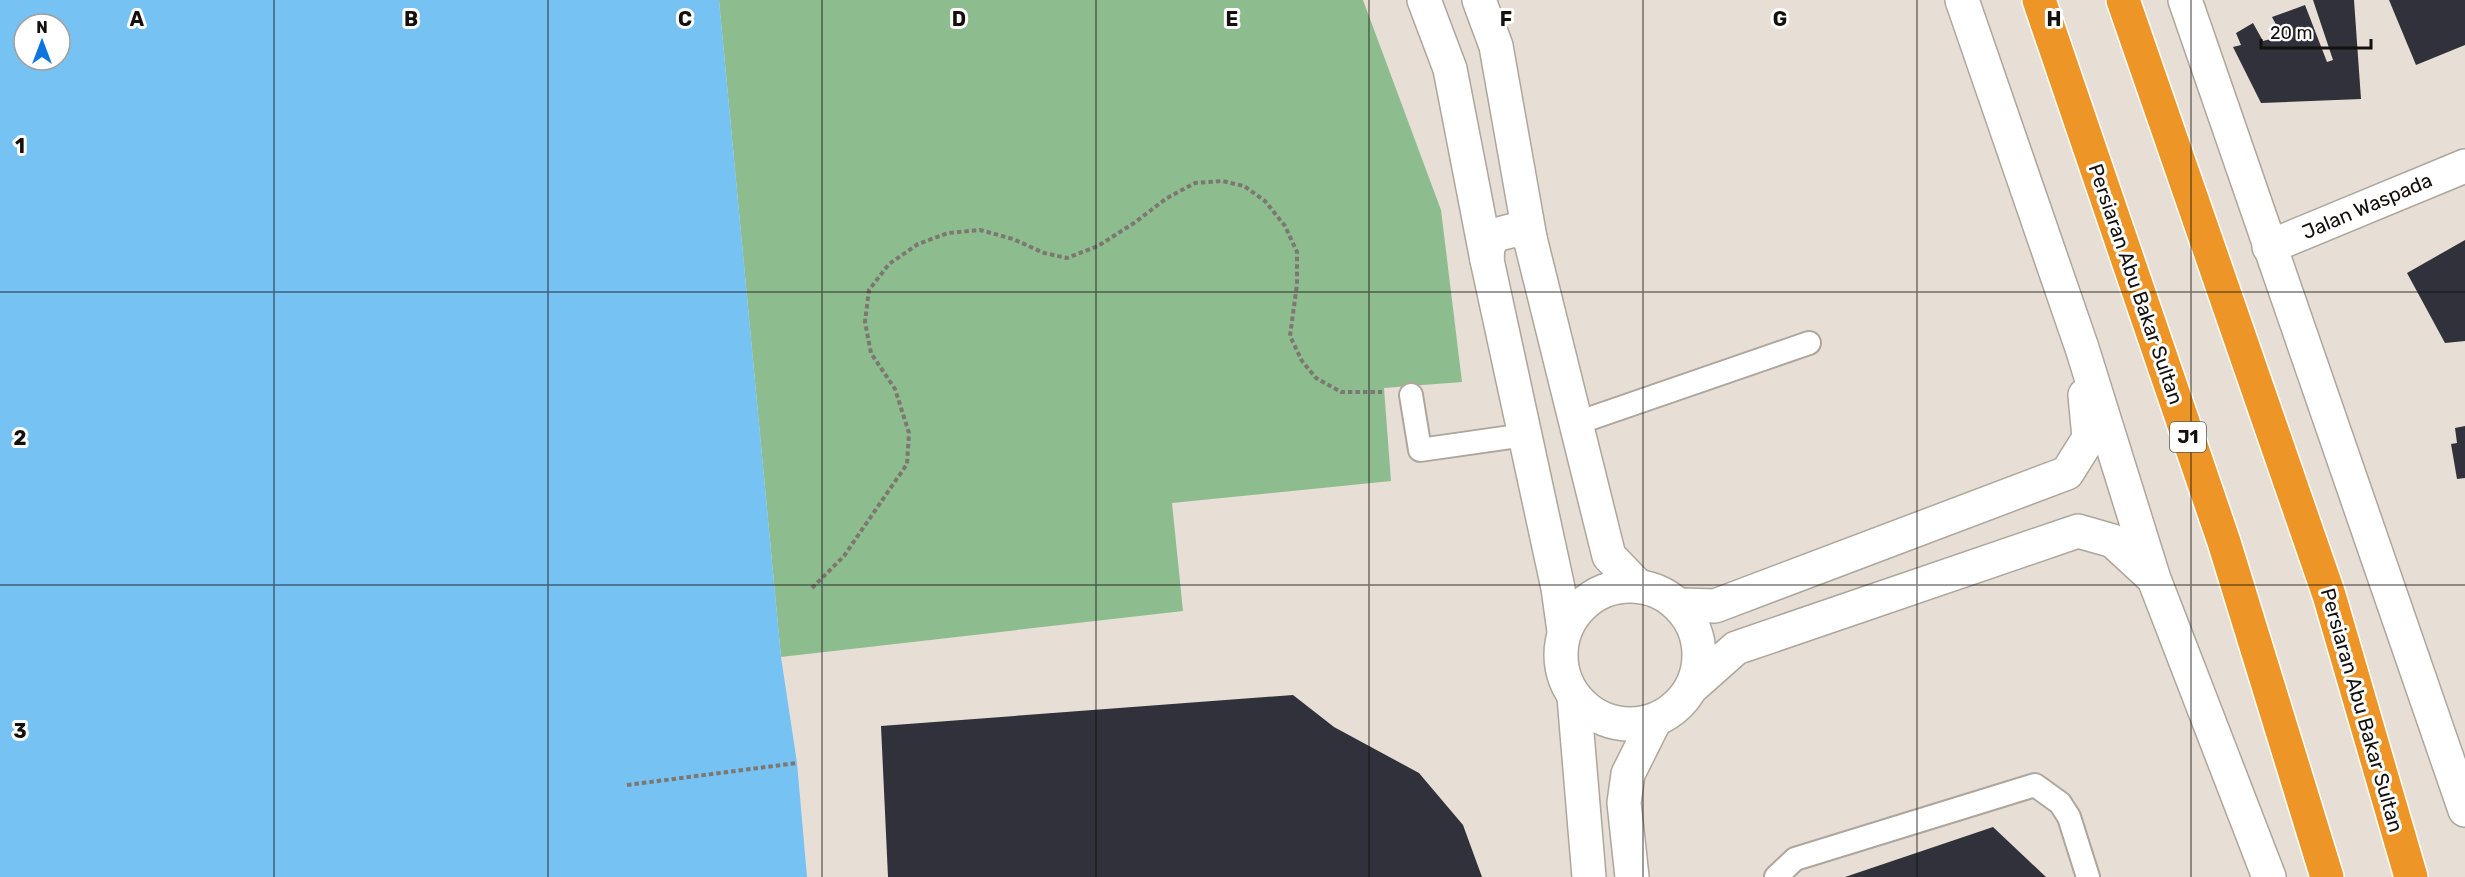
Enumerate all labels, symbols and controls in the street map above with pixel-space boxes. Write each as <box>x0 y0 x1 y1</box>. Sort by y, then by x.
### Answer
text: A <box>130 7 145 31</box>
text: B <box>404 7 418 31</box>
text: C <box>678 7 692 31</box>
text: D <box>952 7 966 31</box>
text: E <box>1226 7 1238 31</box>
text: F <box>1500 7 1512 31</box>
text: G <box>1773 7 1787 31</box>
text: H <box>2047 7 2061 31</box>
north arrow <box>12 12 72 72</box>
scale bar <box>2261 12 2370 50</box>
text: N <box>36 18 48 37</box>
text: 20 m <box>2270 22 2312 44</box>
text: 1 <box>15 134 25 158</box>
street label: Persiaran Abu Bakar Sultan <box>2084 161 2188 407</box>
street label: Jalan Waspada <box>2298 168 2436 244</box>
road number: J1 <box>2170 422 2206 452</box>
text: 2 <box>14 426 27 450</box>
street label: Persiaran Abu Bakar Sultan <box>2316 585 2408 835</box>
text: 3 <box>13 719 27 743</box>

